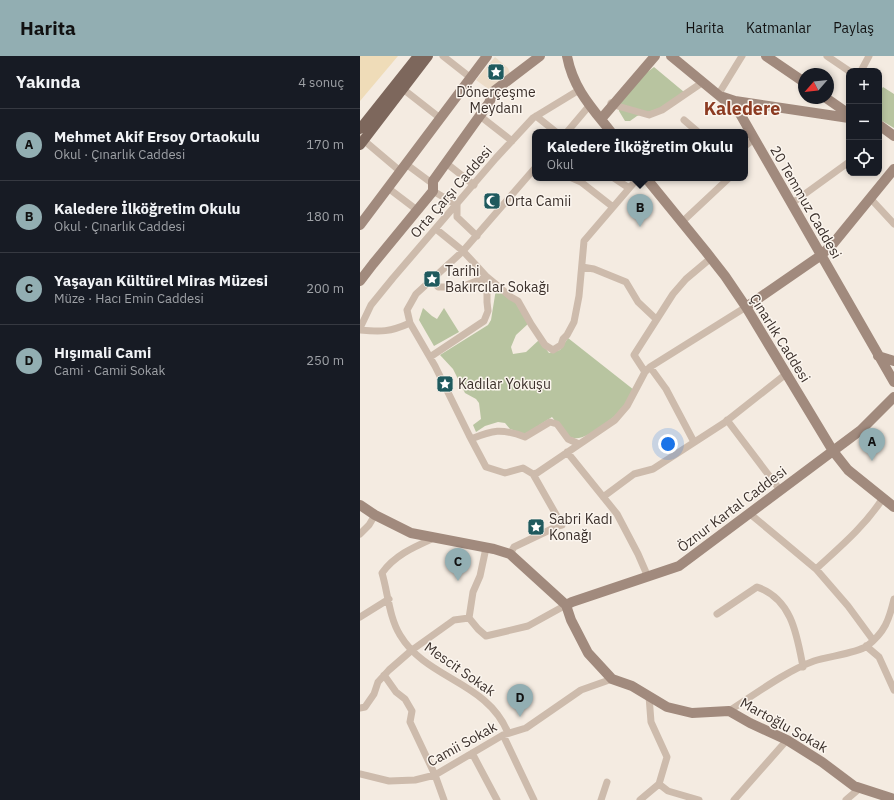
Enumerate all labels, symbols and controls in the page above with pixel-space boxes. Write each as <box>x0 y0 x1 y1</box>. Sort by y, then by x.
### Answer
text: Harita <box>20 16 76 40</box>
text: Harita <box>686 19 724 37</box>
text: Katmanlar <box>746 19 811 37</box>
text: Paylaş <box>833 19 874 37</box>
place icon: Dönerçeşme Meydanı <box>486 62 506 82</box>
north arrow <box>798 68 834 104</box>
map controls <box>846 68 882 176</box>
button: + <box>846 68 882 104</box>
text: Yakında <box>16 71 80 93</box>
text: 4 sonuç <box>298 74 344 91</box>
place label: Dönerçeşme Meydanı <box>456 83 536 117</box>
district label: Kaledere <box>704 97 780 120</box>
button: − <box>846 104 882 140</box>
text: Mehmet Akif Ersoy Ortaokulu <box>54 127 260 146</box>
popup <box>532 129 748 181</box>
text: A <box>25 136 33 153</box>
text: 170 m <box>306 136 344 153</box>
text: Kaledere İlköğretim Okulu <box>547 137 733 156</box>
button: locate <box>846 140 882 176</box>
street label: Orta Çarşı Caddesi <box>406 142 496 242</box>
street label: 20 Temmuz Caddesi <box>766 142 846 262</box>
text: Okul · Çınarlık Caddesi <box>54 146 185 163</box>
text: Okul <box>547 156 574 173</box>
mosque icon: Orta Camii <box>482 191 502 211</box>
place label: Orta Camii <box>505 192 571 210</box>
pin: B <box>627 194 653 227</box>
text: Kaledere İlköğretim Okulu <box>54 199 241 218</box>
text: B <box>25 208 33 225</box>
text: 180 m <box>306 208 344 225</box>
text: Okul · Çınarlık Caddesi <box>54 218 185 235</box>
place label: Tarihi Bakırcılar Sokağı <box>445 262 550 296</box>
place icon: Tarihi Bakırcılar Sokağı <box>422 269 442 289</box>
text: Yaşayan Kültürel Miras Müzesi <box>54 271 268 290</box>
text: C <box>25 280 33 297</box>
text: 200 m <box>306 280 344 297</box>
text: Müze · Hacı Emin Caddesi <box>54 290 204 307</box>
street label: Çınarlık Caddesi <box>746 290 814 386</box>
text: Hışımali Cami <box>54 343 151 362</box>
text: D <box>24 352 34 369</box>
text: 250 m <box>306 352 344 369</box>
text: Cami · Camii Sokak <box>54 362 165 379</box>
place icon: Kadılar Yokuşu <box>435 374 455 394</box>
place label: Kadılar Yokuşu <box>458 375 551 393</box>
pin: A <box>859 428 885 461</box>
your location <box>658 434 678 454</box>
street label: Öznur Kartal Caddesi <box>674 462 790 556</box>
place label: Sabri Kadı Konağı <box>549 510 612 544</box>
place icon: Sabri Kadı Konağı <box>526 517 546 537</box>
pin: C <box>445 548 471 581</box>
street label: Mescit Sokak <box>421 638 500 700</box>
pin: D <box>507 684 533 717</box>
street label: Martoğlu Sokak <box>737 694 831 757</box>
street label: Camii Sokak <box>424 717 501 770</box>

